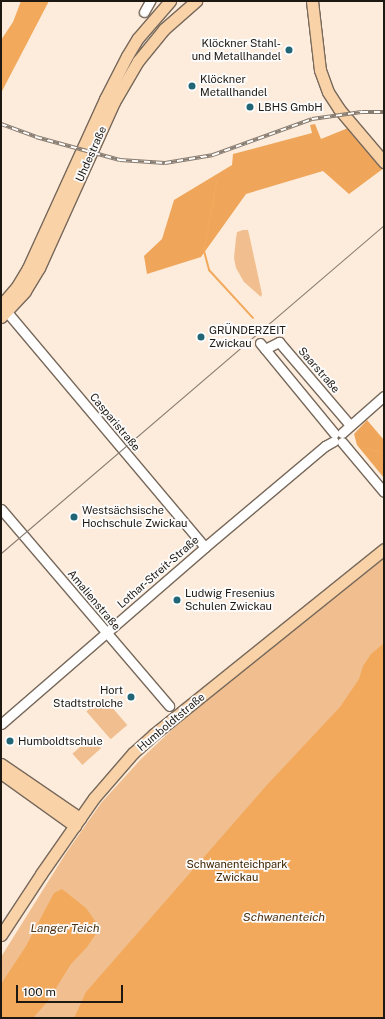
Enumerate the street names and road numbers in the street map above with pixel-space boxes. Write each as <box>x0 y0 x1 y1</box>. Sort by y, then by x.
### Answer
street label: Uhdestraße <box>73 124 109 184</box>
street label: Saarstraße <box>296 344 342 396</box>
street label: Casparistraße <box>87 390 143 454</box>
street label: Lothar-Streit-Straße <box>115 533 201 611</box>
street label: Amalienstraße <box>65 567 123 633</box>
street label: Humboldtstraße <box>135 690 207 754</box>

